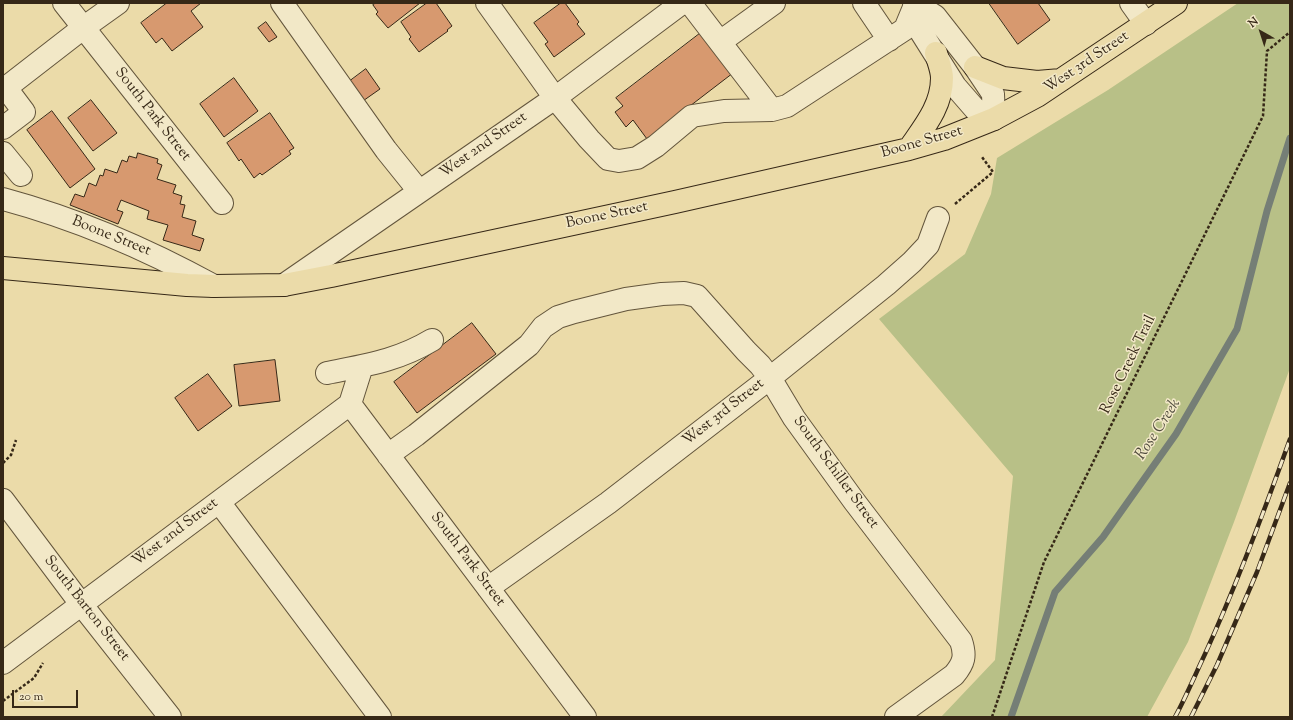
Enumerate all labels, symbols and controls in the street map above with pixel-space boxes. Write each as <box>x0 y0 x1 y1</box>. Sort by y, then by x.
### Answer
north arrow <box>1241 12 1281 52</box>
text: N <box>1245 14 1262 32</box>
street label: West 3rd Street <box>1041 28 1133 98</box>
street label: South Park Street <box>110 65 194 165</box>
street label: West 2nd Street <box>437 109 531 183</box>
street label: Boone Street <box>879 123 965 163</box>
street label: Boone Street <box>564 199 650 233</box>
street label: Boone Street <box>69 213 153 261</box>
street label: Rose Creek Trail <box>1097 313 1161 417</box>
street label: West 3rd Street <box>680 376 768 450</box>
water label: Rose Creek <box>1132 396 1186 464</box>
street label: South Schiller Street <box>788 413 882 533</box>
street label: West 2nd Street <box>130 495 222 571</box>
street label: South Park Street <box>426 509 508 611</box>
street label: South Barton Street <box>39 553 133 665</box>
scale bar <box>14 682 80 708</box>
text: 20 m <box>19 688 43 706</box>

